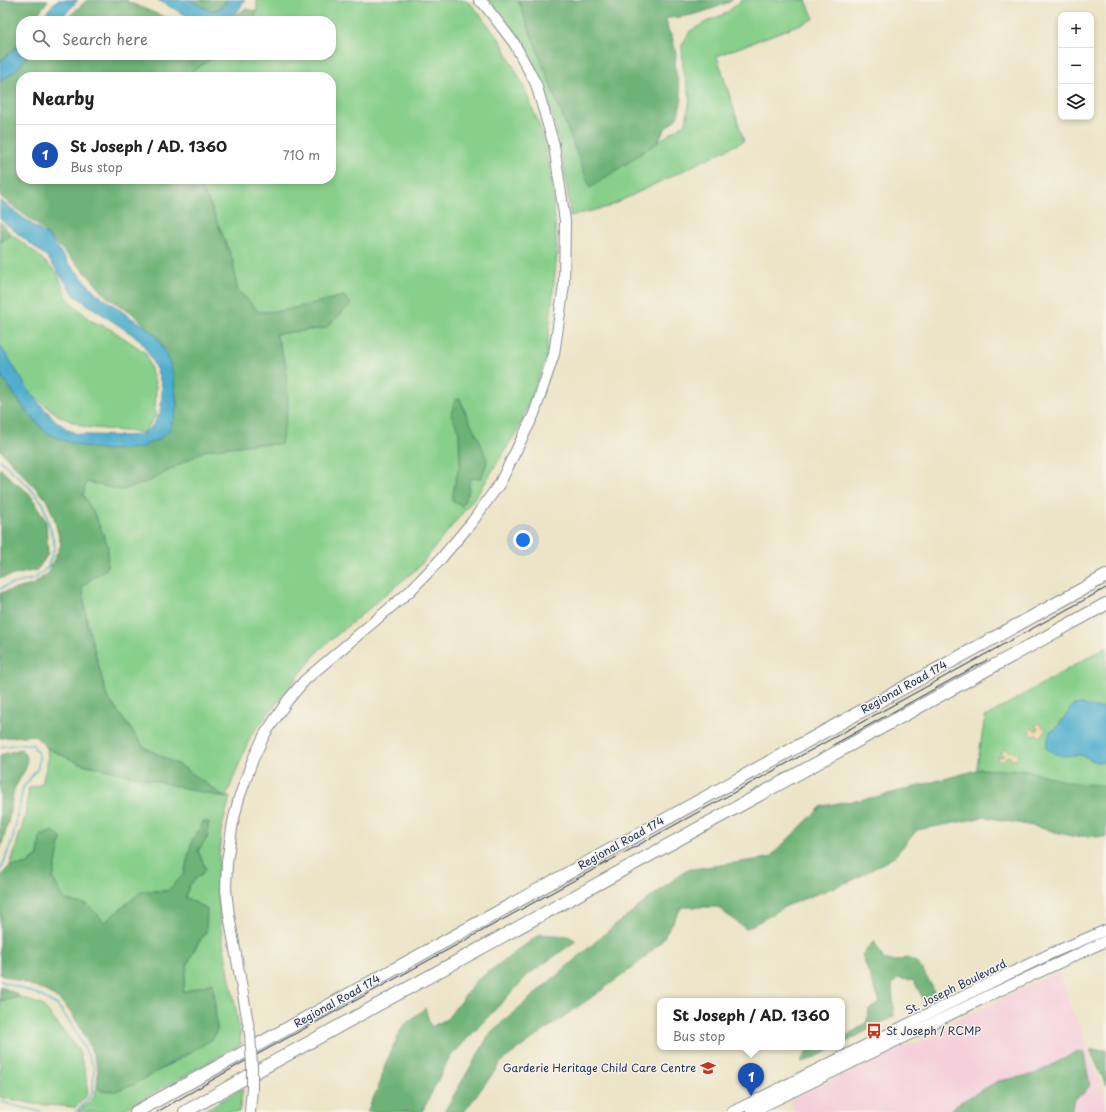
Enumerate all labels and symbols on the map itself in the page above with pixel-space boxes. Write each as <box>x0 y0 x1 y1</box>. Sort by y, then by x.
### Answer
your location <box>513 530 533 550</box>
street label: Regional Road 174 <box>857 656 950 717</box>
street label: Regional Road 174 <box>574 812 667 873</box>
street label: St. Joseph Boulevard <box>902 955 1009 1018</box>
street label: Regional Road 174 <box>290 970 383 1031</box>
bus stop icon: St Joseph / RCMP <box>865 1022 883 1040</box>
place label: St Joseph / RCMP <box>886 1022 981 1039</box>
place label: Garderie Heritage Child Care Centre <box>503 1059 696 1076</box>
school or university icon: Garderie Heritage Child Care Centre <box>699 1059 717 1077</box>
pin: 1 <box>738 1063 764 1096</box>

